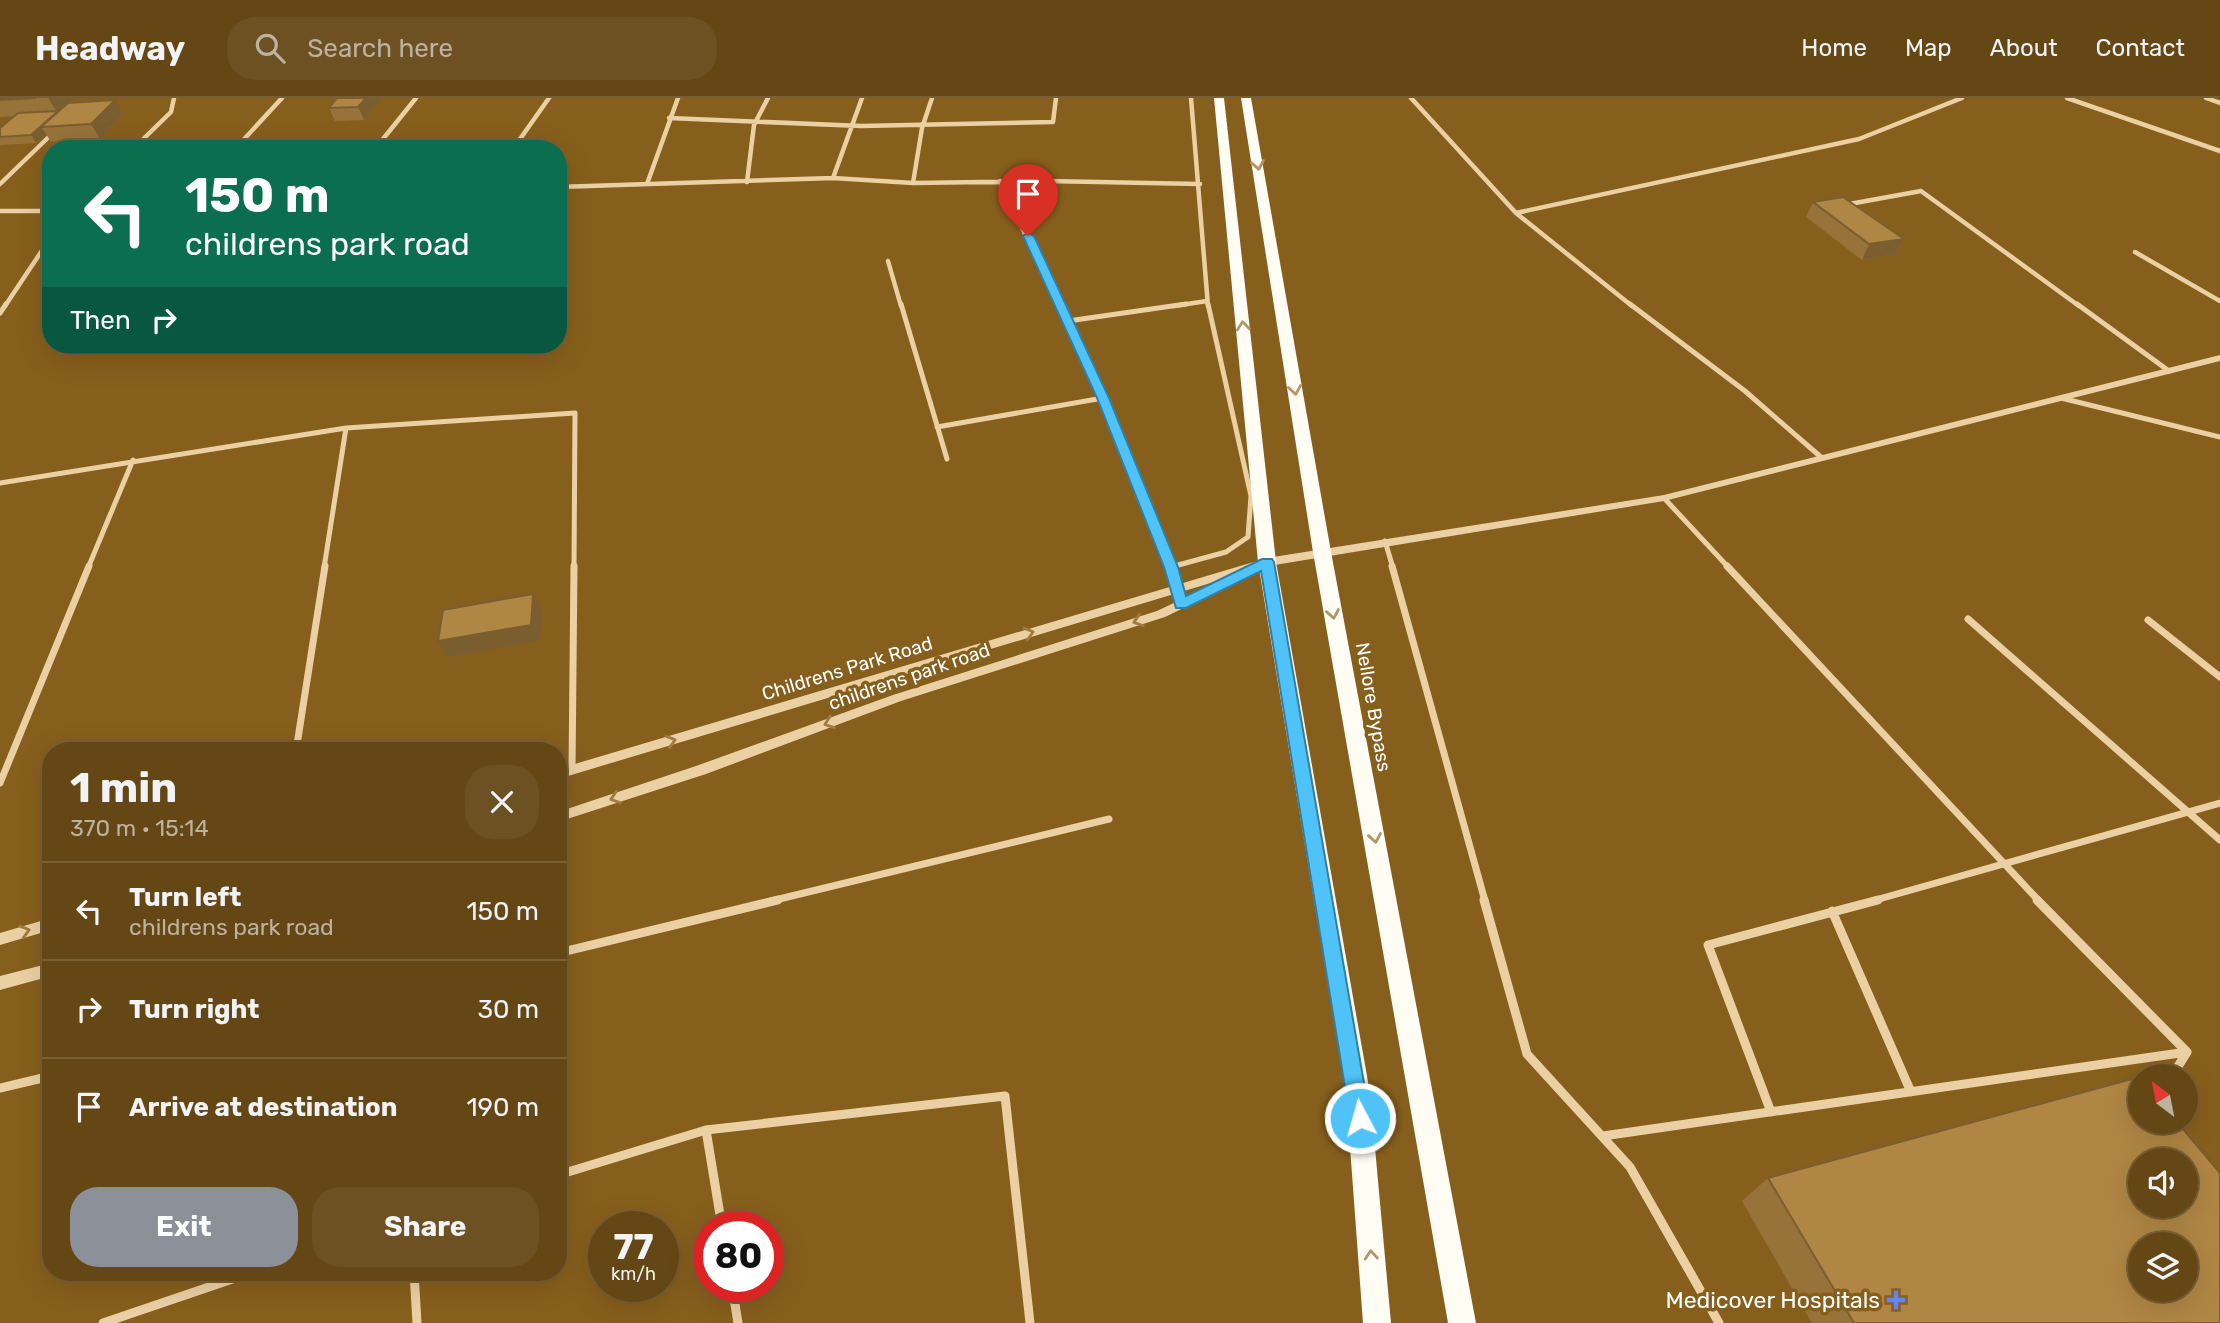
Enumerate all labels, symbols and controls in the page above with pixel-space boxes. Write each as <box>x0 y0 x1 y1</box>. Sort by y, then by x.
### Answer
search box <box>227 17 717 80</box>
text: Headway <box>35 29 185 68</box>
icon: search <box>251 29 289 67</box>
text: Search here <box>307 33 453 64</box>
text: Home <box>1801 34 1867 62</box>
text: Map <box>1905 34 1952 62</box>
text: About <box>1990 34 2058 62</box>
text: Contact <box>2096 34 2185 62</box>
one-way arrow <box>1250 159 1265 171</box>
pin <box>998 164 1058 236</box>
text: 150 m <box>185 166 330 224</box>
icon: left <box>70 168 161 259</box>
icon: arrive <box>1009 175 1047 213</box>
text: childrens park road <box>185 225 470 263</box>
icon: right <box>145 301 183 339</box>
text: Then <box>70 305 131 336</box>
one-way arrow <box>1236 321 1251 332</box>
one-way arrow <box>1287 384 1302 396</box>
one-way arrow <box>1325 608 1340 620</box>
one-way arrow <box>1133 612 1145 627</box>
one-way arrow <box>1023 626 1035 641</box>
street label: Childrens Park Road <box>759 632 935 705</box>
street label: childrens park road <box>825 638 993 715</box>
street label: Nellore Bypass <box>1351 641 1396 773</box>
one-way arrow <box>824 715 836 729</box>
one-way arrow <box>664 735 676 749</box>
text: 1 min <box>70 763 177 813</box>
button: close <box>465 765 539 839</box>
one-way arrow <box>609 790 621 805</box>
text: 370 m · 15:14 <box>70 814 209 842</box>
one-way arrow <box>1367 832 1382 844</box>
text: Turn left <box>129 882 241 913</box>
icon: left <box>70 892 108 930</box>
text: 150 m <box>466 896 539 927</box>
text: childrens park road <box>129 913 334 941</box>
one-way arrow <box>19 925 31 940</box>
icon: right <box>70 990 108 1028</box>
text: Turn right <box>129 994 259 1025</box>
text: 30 m <box>477 994 539 1025</box>
north arrow <box>2128 1064 2198 1134</box>
map controls <box>2128 1064 2198 1302</box>
position arrow <box>1323 1081 1397 1155</box>
icon: arrive <box>70 1088 108 1126</box>
text: Arrive at destination <box>129 1092 397 1123</box>
text: 190 m <box>466 1092 539 1123</box>
button: sound <box>2128 1148 2198 1218</box>
button: Exit <box>70 1187 298 1267</box>
button: Share <box>312 1187 539 1267</box>
speed limit sign: 80 <box>693 1211 784 1302</box>
text: 77 <box>613 1226 654 1268</box>
button: layers <box>2128 1232 2198 1302</box>
one-way arrow <box>1364 1249 1379 1260</box>
text: km/h <box>611 1263 656 1285</box>
place label: Medicover Hospitals <box>1665 1286 1880 1314</box>
marker: Medicover Hospitals <box>1886 1290 1906 1310</box>

